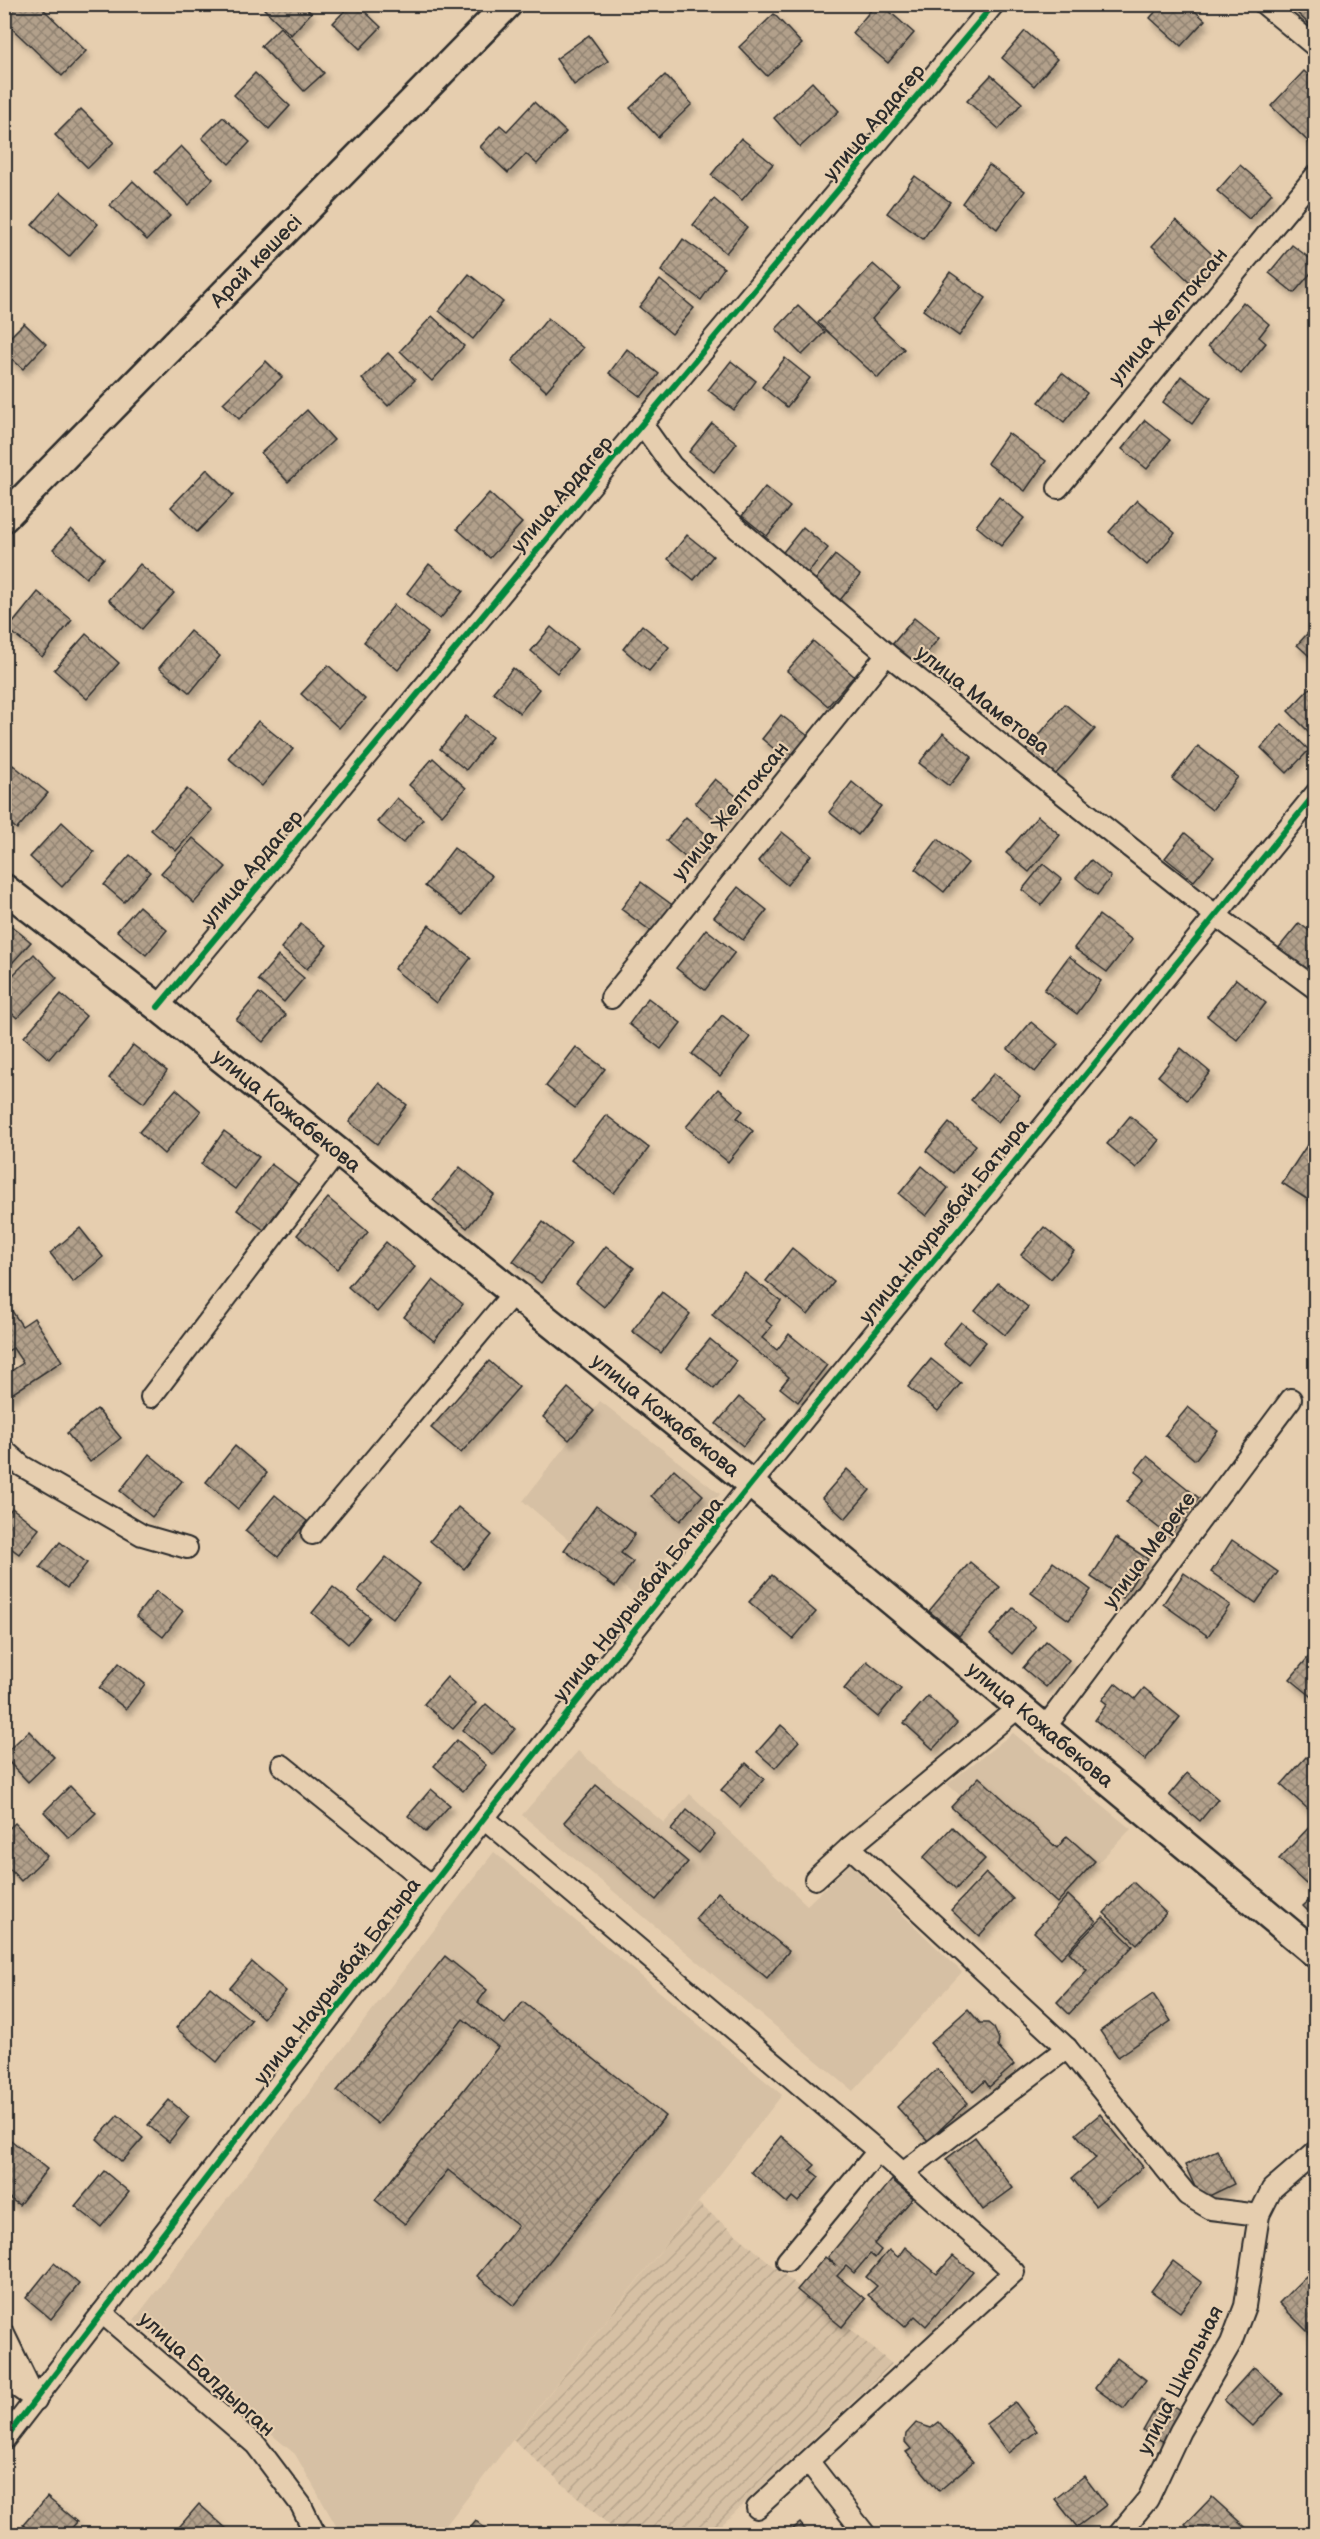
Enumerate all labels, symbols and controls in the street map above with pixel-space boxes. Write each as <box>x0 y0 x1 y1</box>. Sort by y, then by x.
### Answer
street label: улица Ардагер <box>818 59 931 186</box>
street label: Арай көшесі <box>205 210 308 314</box>
street label: улица Желтоксан <box>1104 243 1233 390</box>
street label: улица Ардагер <box>506 431 619 558</box>
street label: улица Маметова <box>911 640 1055 761</box>
street label: улица Желтоксан <box>667 737 794 886</box>
street label: улица Ардагер <box>196 805 309 932</box>
street label: улица Кожабекова <box>207 1044 366 1179</box>
street label: улица Наурызбай Батыра <box>854 1113 1035 1329</box>
street label: улица Кожабекова <box>586 1349 745 1483</box>
street label: улица Мереке <box>1097 1487 1202 1614</box>
street label: улица Наурызбай Батыра <box>548 1491 729 1707</box>
street label: улица Кожабекова <box>962 1657 1119 1794</box>
street label: улица Наурызбай Батыра <box>249 1872 426 2090</box>
street label: улица Школьная <box>1132 2302 1229 2459</box>
street label: улица Балдырган <box>134 2307 280 2442</box>

